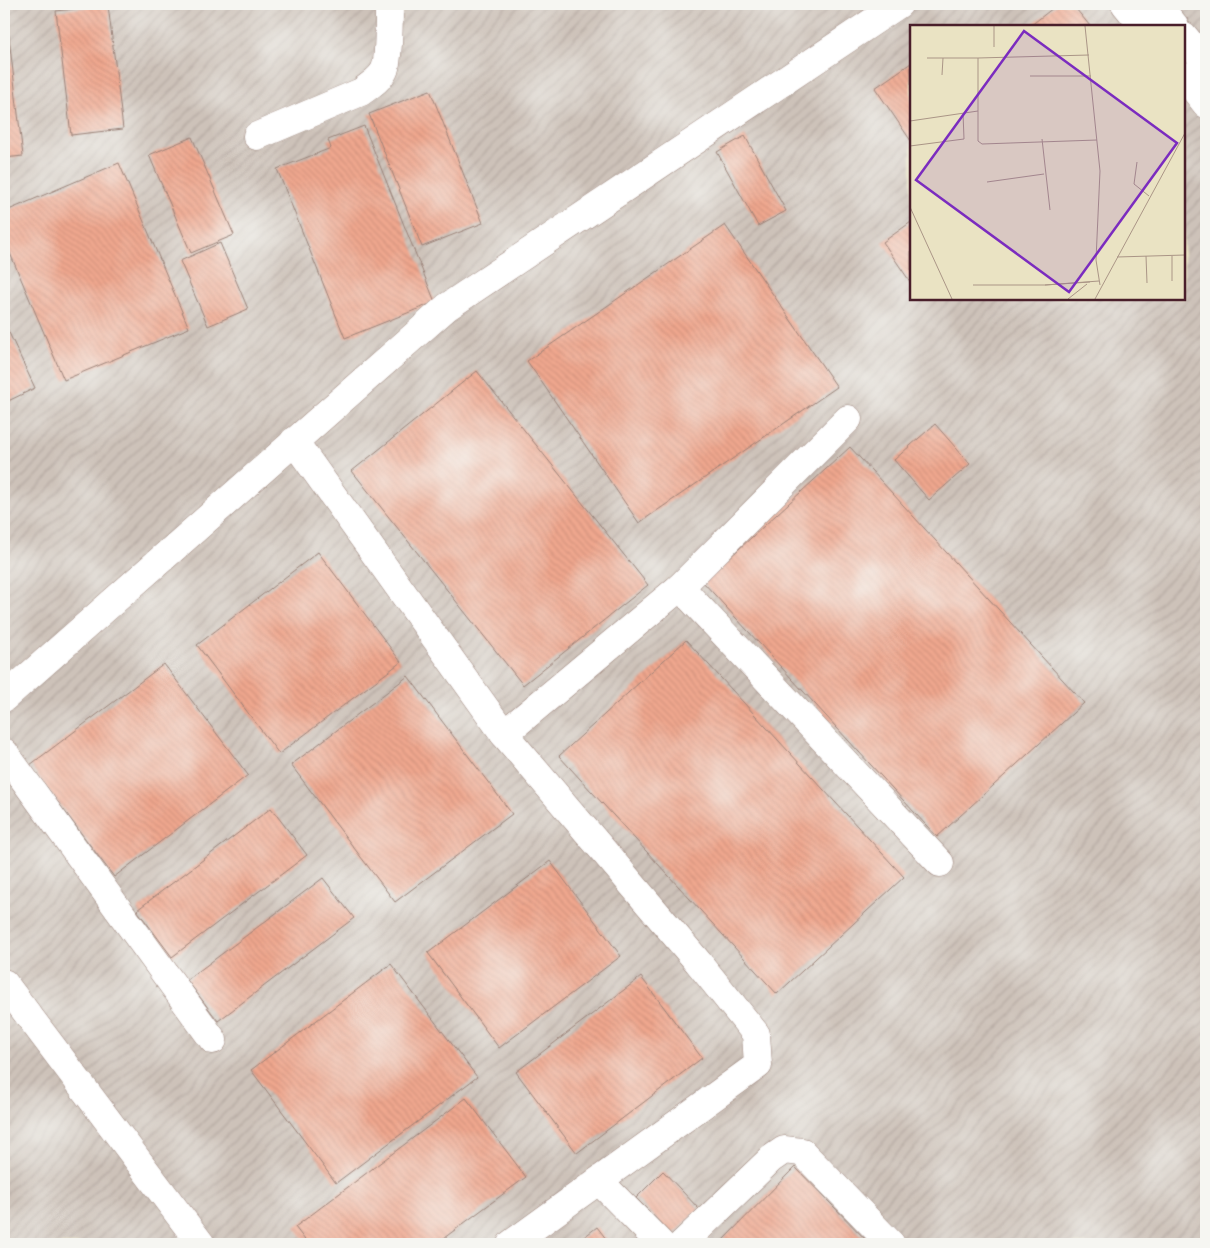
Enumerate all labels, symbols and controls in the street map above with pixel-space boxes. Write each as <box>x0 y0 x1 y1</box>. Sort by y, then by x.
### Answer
inset map <box>910 25 1185 300</box>

